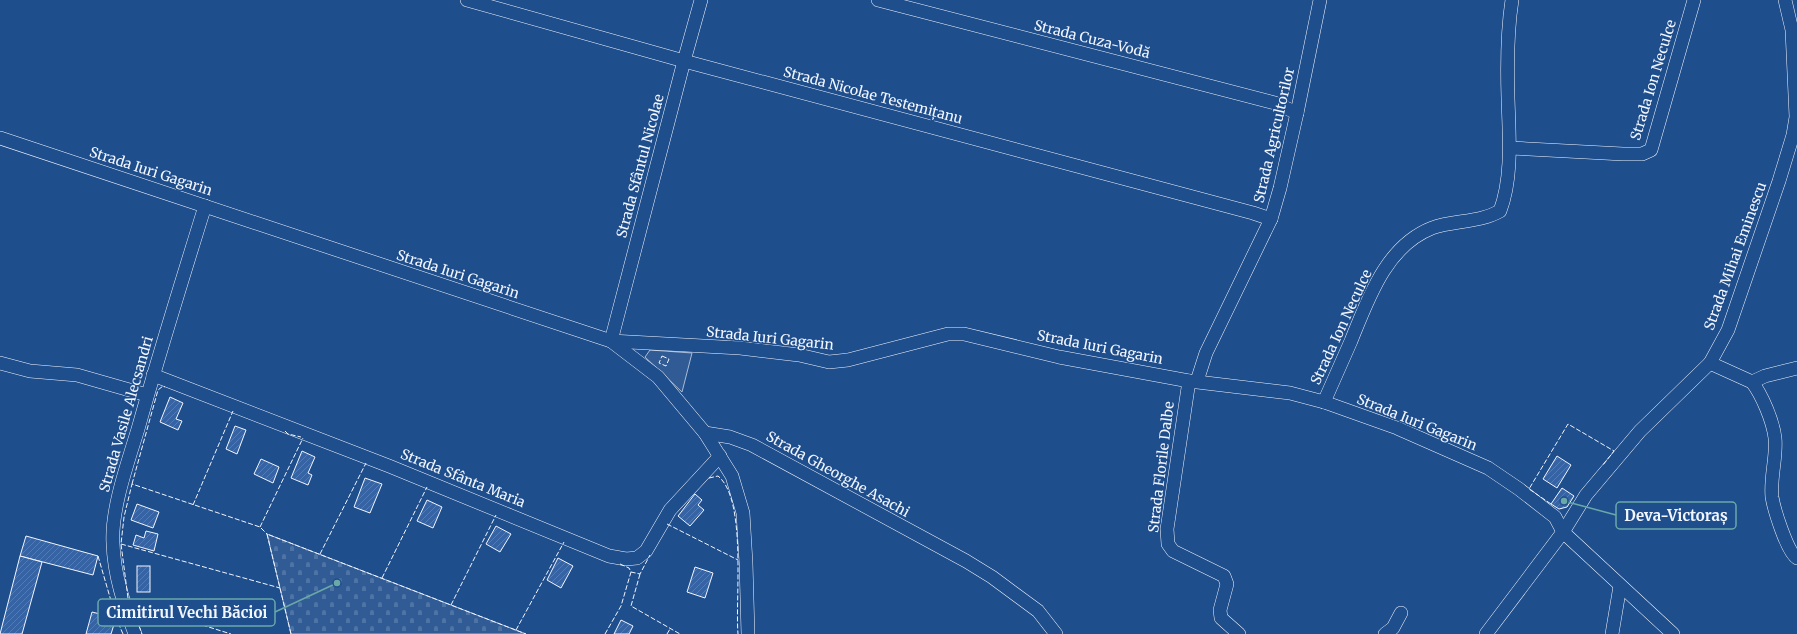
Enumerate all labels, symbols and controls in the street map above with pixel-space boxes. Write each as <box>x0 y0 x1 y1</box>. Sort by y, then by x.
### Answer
street label: Strada Cuza-Vodă <box>1032 16 1152 62</box>
street label: Strada Ion Neculce <box>1626 18 1680 142</box>
street label: Strada Nicolae Testemițanu <box>781 62 965 128</box>
street label: Strada Agricultorilor <box>1250 65 1298 205</box>
street label: Strada Sfântul Nicolae <box>612 92 668 240</box>
street label: Strada Iuri Gagarin <box>87 143 215 199</box>
street label: Strada Mihai Eminescu <box>1700 179 1770 333</box>
street label: Strada Iuri Gagarin <box>394 246 522 302</box>
street label: Strada Ion Neculce <box>1306 266 1376 388</box>
street label: Strada Iuri Gagarin <box>705 322 835 354</box>
street label: Strada Iuri Gagarin <box>1035 326 1165 368</box>
street label: Strada Vasile Alecsandri <box>95 333 157 494</box>
street label: Strada Iuri Gagarin <box>1354 390 1480 454</box>
street label: Strada Florile Dalbe <box>1144 400 1178 534</box>
street label: Strada Gheorghe Asachi <box>763 427 913 521</box>
street label: Strada Sfânta Maria <box>398 445 528 511</box>
callout: Deva-Victoraș <box>1616 502 1736 529</box>
text: Deva-Victoraș <box>1624 506 1728 525</box>
callout: Cimitirul Vechi Băcioi <box>98 599 275 626</box>
text: Cimitirul Vechi Băcioi <box>107 603 267 622</box>

